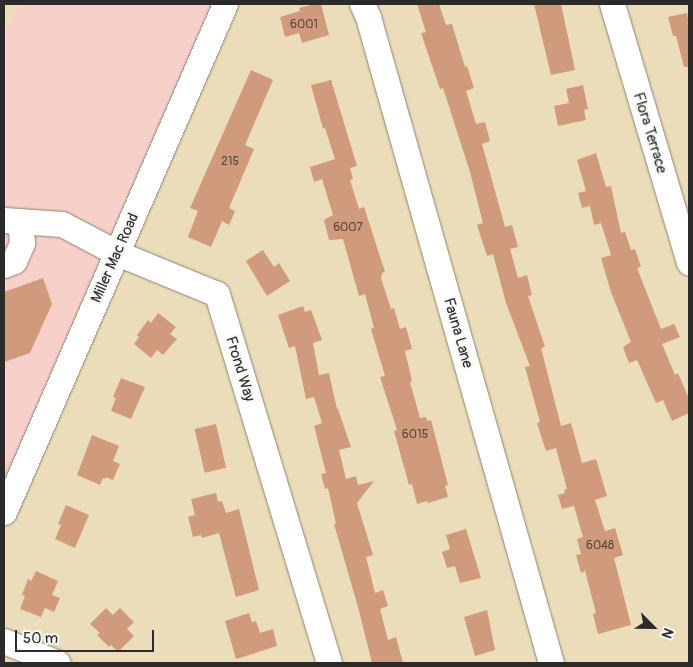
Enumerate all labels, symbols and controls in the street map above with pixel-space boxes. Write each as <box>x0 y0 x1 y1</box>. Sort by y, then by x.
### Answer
house number: 6001 <box>290 18 318 32</box>
street label: Flora Terrace <box>629 90 671 176</box>
house number: 215 <box>221 155 239 169</box>
street label: Miller Mac Road <box>87 210 143 306</box>
house number: 6007 <box>333 221 363 235</box>
street label: Fauna Lane <box>439 296 477 370</box>
street label: Frond Way <box>222 334 258 404</box>
house number: 6015 <box>402 428 428 442</box>
house number: 6048 <box>586 539 614 553</box>
north arrow <box>628 602 678 652</box>
scale bar <box>18 620 156 652</box>
text: N <box>658 625 677 641</box>
text: 50 m <box>23 629 58 648</box>

